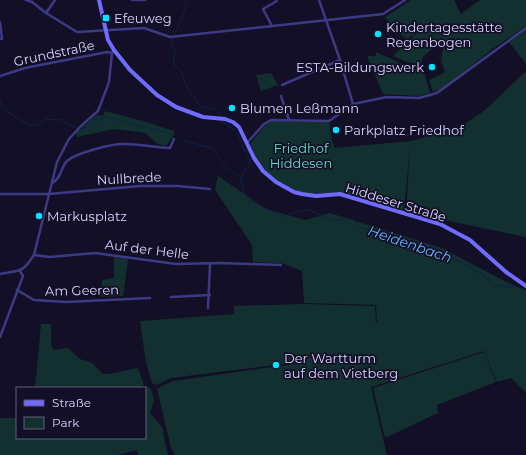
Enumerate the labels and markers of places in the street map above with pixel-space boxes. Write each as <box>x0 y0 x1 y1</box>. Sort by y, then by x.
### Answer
place label: Efeuweg <box>114 10 172 26</box>
marker: Efeuweg <box>101 13 111 23</box>
place label: Kindertagesstätte Regenbogen <box>386 19 503 50</box>
marker: Kindertagesstätte Regenbogen <box>373 29 383 39</box>
place label: ESTA-Bildungswerk <box>296 59 424 75</box>
marker: ESTA-Bildungswerk <box>427 62 437 72</box>
place label: Blumen Leßmann <box>240 100 359 116</box>
marker: Blumen Leßmann <box>227 103 237 113</box>
place label: Parkplatz Friedhof <box>344 122 464 138</box>
marker: Parkplatz Friedhof <box>331 125 341 135</box>
place label: Markusplatz <box>47 208 127 224</box>
marker: Markusplatz <box>34 211 44 221</box>
place label: Der Wartturm auf dem Vietberg <box>284 350 398 381</box>
marker: Der Wartturm auf dem Vietberg <box>271 360 281 370</box>

